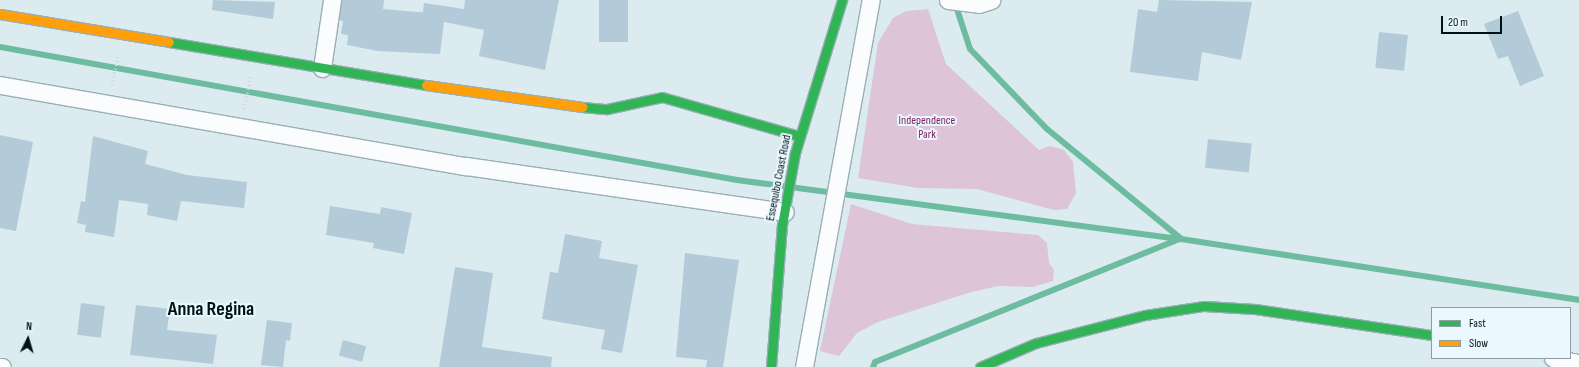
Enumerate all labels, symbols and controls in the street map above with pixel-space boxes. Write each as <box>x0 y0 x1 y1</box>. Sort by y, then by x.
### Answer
scale bar <box>1443 8 1504 34</box>
text: 20 m <box>1448 15 1468 30</box>
park label: Independence Park <box>899 114 955 142</box>
street label: Essequibo Coast Road <box>764 134 794 222</box>
district label: Anna Regina <box>168 297 254 321</box>
legend <box>1431 307 1571 359</box>
text: Fast <box>1469 316 1486 331</box>
north arrow <box>8 319 48 359</box>
text: N <box>26 320 33 333</box>
text: Slow <box>1469 336 1488 351</box>

